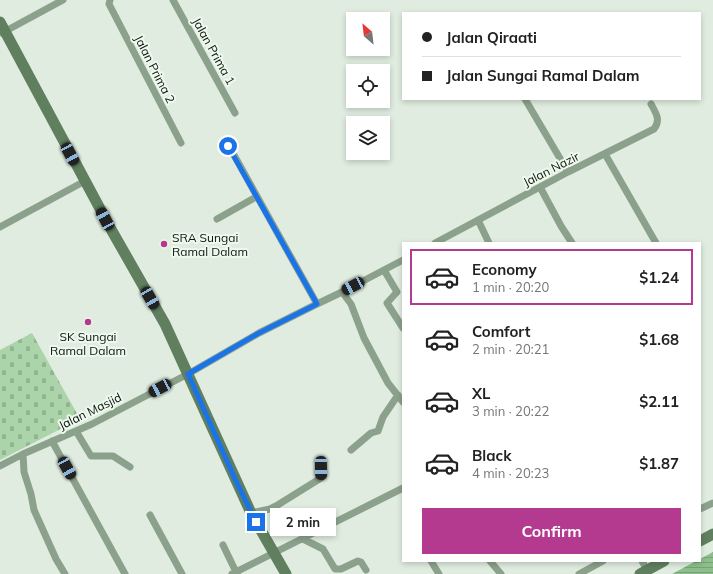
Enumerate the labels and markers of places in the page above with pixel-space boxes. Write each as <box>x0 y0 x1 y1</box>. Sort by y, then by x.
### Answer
place label: SRA Sungai Ramal Dalam <box>172 230 248 259</box>
marker: SRA Sungai Ramal Dalam <box>159 239 169 249</box>
marker: SK Sungai Ramal Dalam <box>83 317 93 327</box>
place label: SK Sungai Ramal Dalam <box>50 329 126 358</box>

